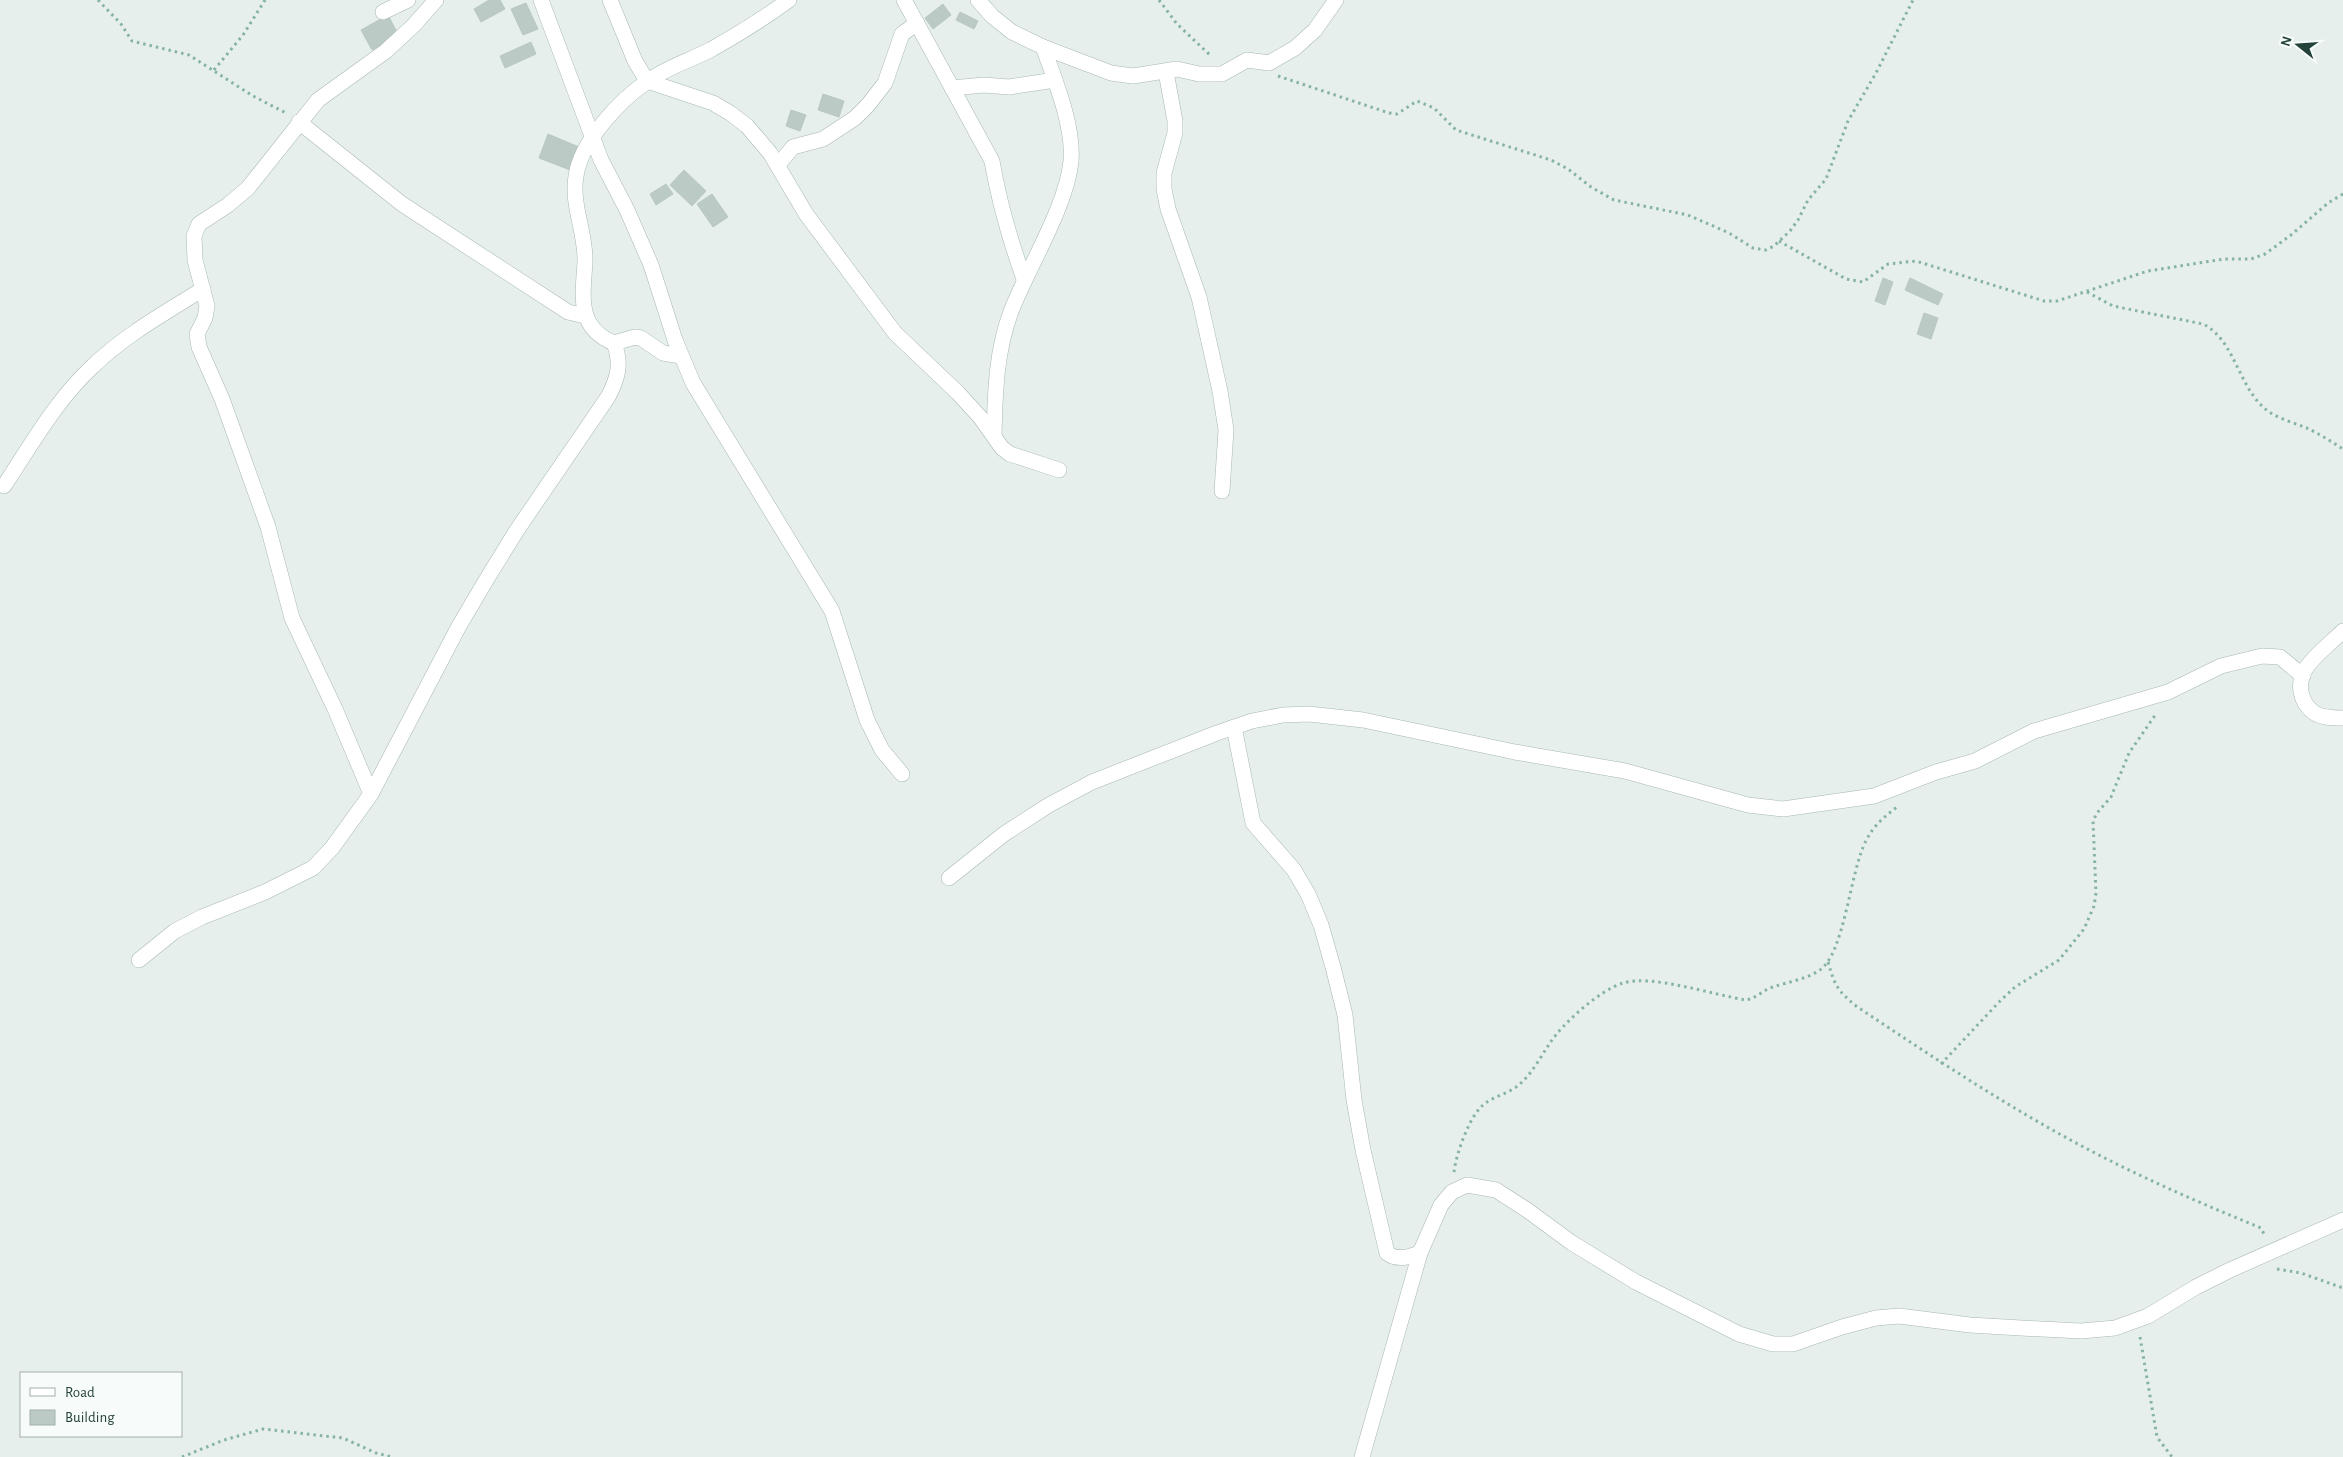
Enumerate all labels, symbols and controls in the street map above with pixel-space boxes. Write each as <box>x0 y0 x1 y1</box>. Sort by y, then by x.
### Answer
north arrow <box>2273 20 2323 70</box>
text: N <box>2278 35 2295 48</box>
legend <box>20 1372 182 1437</box>
text: Road <box>65 1385 95 1400</box>
text: Building <box>65 1410 115 1425</box>

